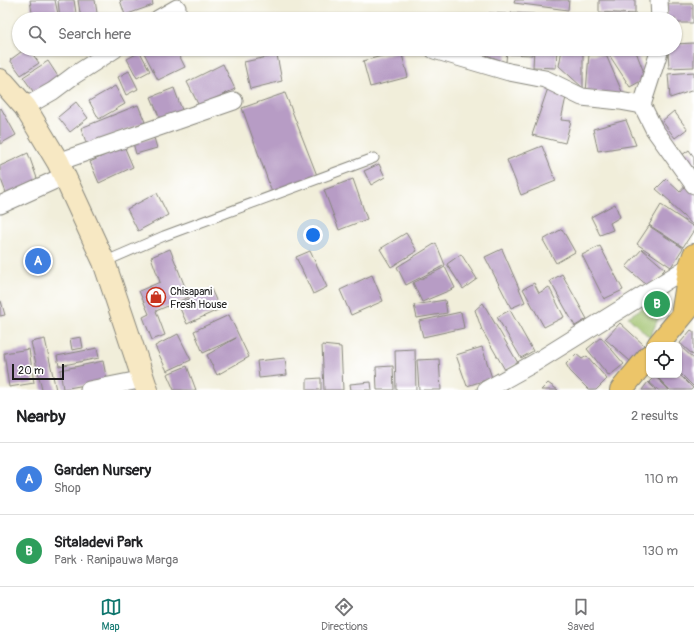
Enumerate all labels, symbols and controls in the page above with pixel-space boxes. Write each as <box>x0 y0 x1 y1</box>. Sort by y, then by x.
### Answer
search box <box>12 12 682 56</box>
icon: search <box>26 23 48 45</box>
text: Search here <box>58 25 131 44</box>
your location <box>303 225 323 245</box>
pin: A <box>25 246 51 276</box>
place label: Chisapani Fresh House <box>170 285 228 311</box>
shop icon: Chisapani Fresh House <box>145 286 167 308</box>
pin: B <box>644 289 670 319</box>
map controls <box>646 342 682 378</box>
button: locate <box>646 342 682 378</box>
scale bar <box>12 362 64 381</box>
text: 20 m <box>18 364 44 377</box>
text: Nearby <box>16 406 65 427</box>
text: 2 results <box>631 408 678 424</box>
text: Garden Nursery <box>54 461 151 480</box>
text: A <box>25 471 33 487</box>
text: 110 m <box>645 471 678 487</box>
text: Shop <box>54 480 81 496</box>
text: Sitaladevi Park <box>54 533 143 552</box>
text: B <box>25 543 33 559</box>
text: 130 m <box>642 543 678 559</box>
text: Park · Ranipauwa Marga <box>54 552 178 568</box>
tab: Map <box>100 596 122 633</box>
tab: Directions <box>321 596 368 633</box>
tab: Saved <box>567 596 594 633</box>

